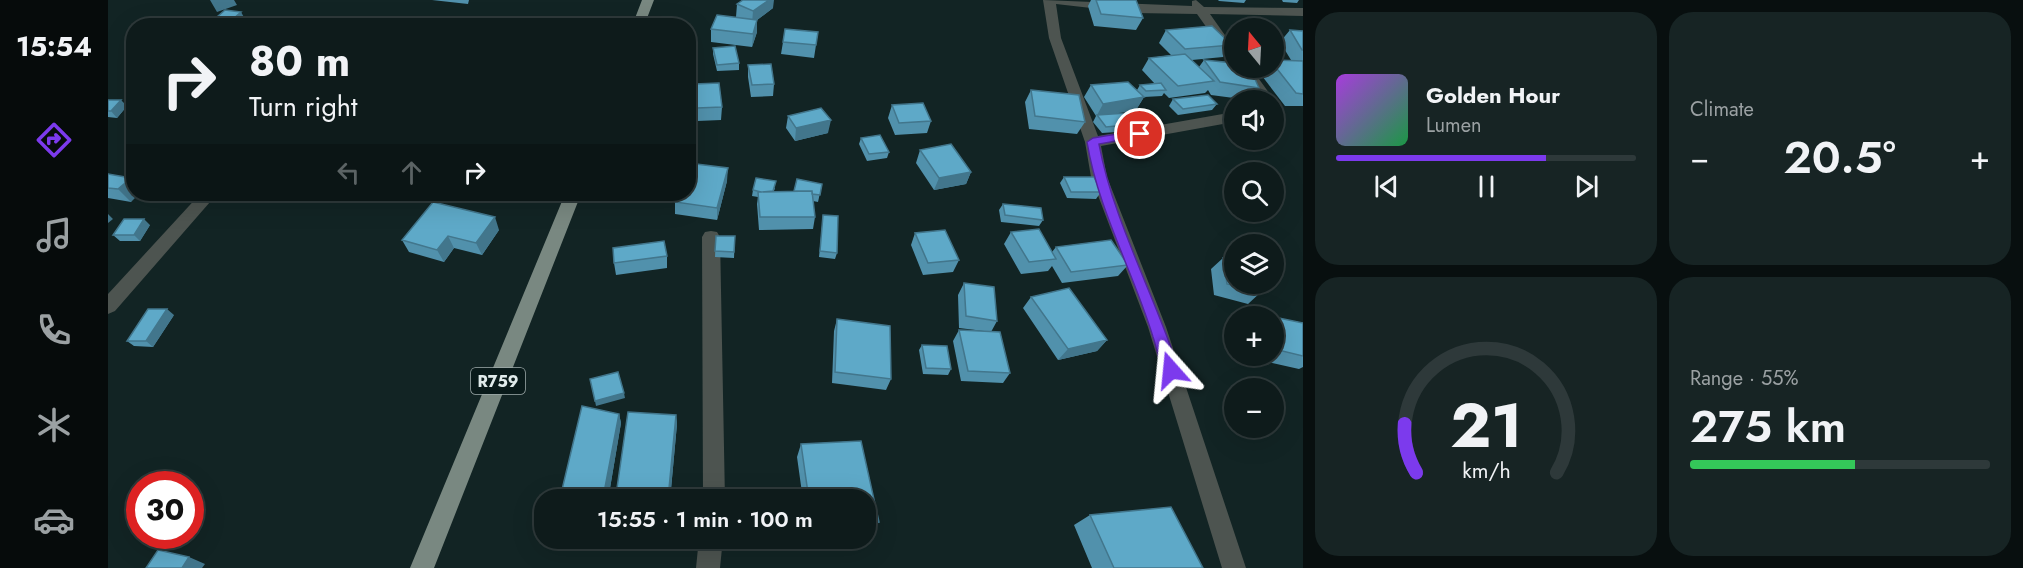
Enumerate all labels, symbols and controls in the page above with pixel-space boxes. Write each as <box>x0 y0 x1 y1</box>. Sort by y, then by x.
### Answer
north arrow <box>1224 18 1284 78</box>
map controls <box>1224 18 1284 438</box>
text: 15:54 <box>16 27 92 66</box>
text: 80 m <box>249 31 350 92</box>
icon: right <box>150 42 228 120</box>
text: Golden Hour <box>1426 79 1560 111</box>
text: Turn right <box>249 87 357 126</box>
button: sound <box>1224 90 1284 150</box>
text: Climate <box>1690 95 1754 124</box>
pin <box>1114 108 1165 159</box>
text: Lumen <box>1426 111 1482 140</box>
icon: arrive <box>1123 117 1156 150</box>
icon: directions <box>33 119 75 161</box>
text: 20.5° <box>1783 125 1896 190</box>
text: − <box>1690 134 1709 181</box>
text: + <box>1970 134 1990 181</box>
icon: left <box>332 156 365 189</box>
icon: ahead <box>395 156 428 189</box>
icon: right <box>458 156 491 189</box>
button: search <box>1224 162 1284 222</box>
icon: previous <box>1370 170 1403 203</box>
icon: pause <box>1470 170 1503 203</box>
icon: next <box>1570 170 1603 203</box>
icon: music <box>33 214 75 256</box>
button: layers <box>1224 234 1284 294</box>
button: + <box>1224 306 1284 366</box>
icon: phone <box>33 309 75 351</box>
position arrow <box>1139 338 1203 402</box>
text: Range · 55% <box>1690 364 1799 393</box>
road number: R759 <box>471 368 525 394</box>
button: − <box>1224 378 1284 438</box>
text: 21 <box>1450 380 1522 470</box>
text: 275 km <box>1690 394 1846 459</box>
icon: climate <box>33 404 75 446</box>
text: km/h <box>1462 456 1510 487</box>
speed limit sign: 30 <box>126 471 204 549</box>
icon: car <box>33 499 75 541</box>
text: 15:55 · 1 min · 100 m <box>597 503 813 535</box>

